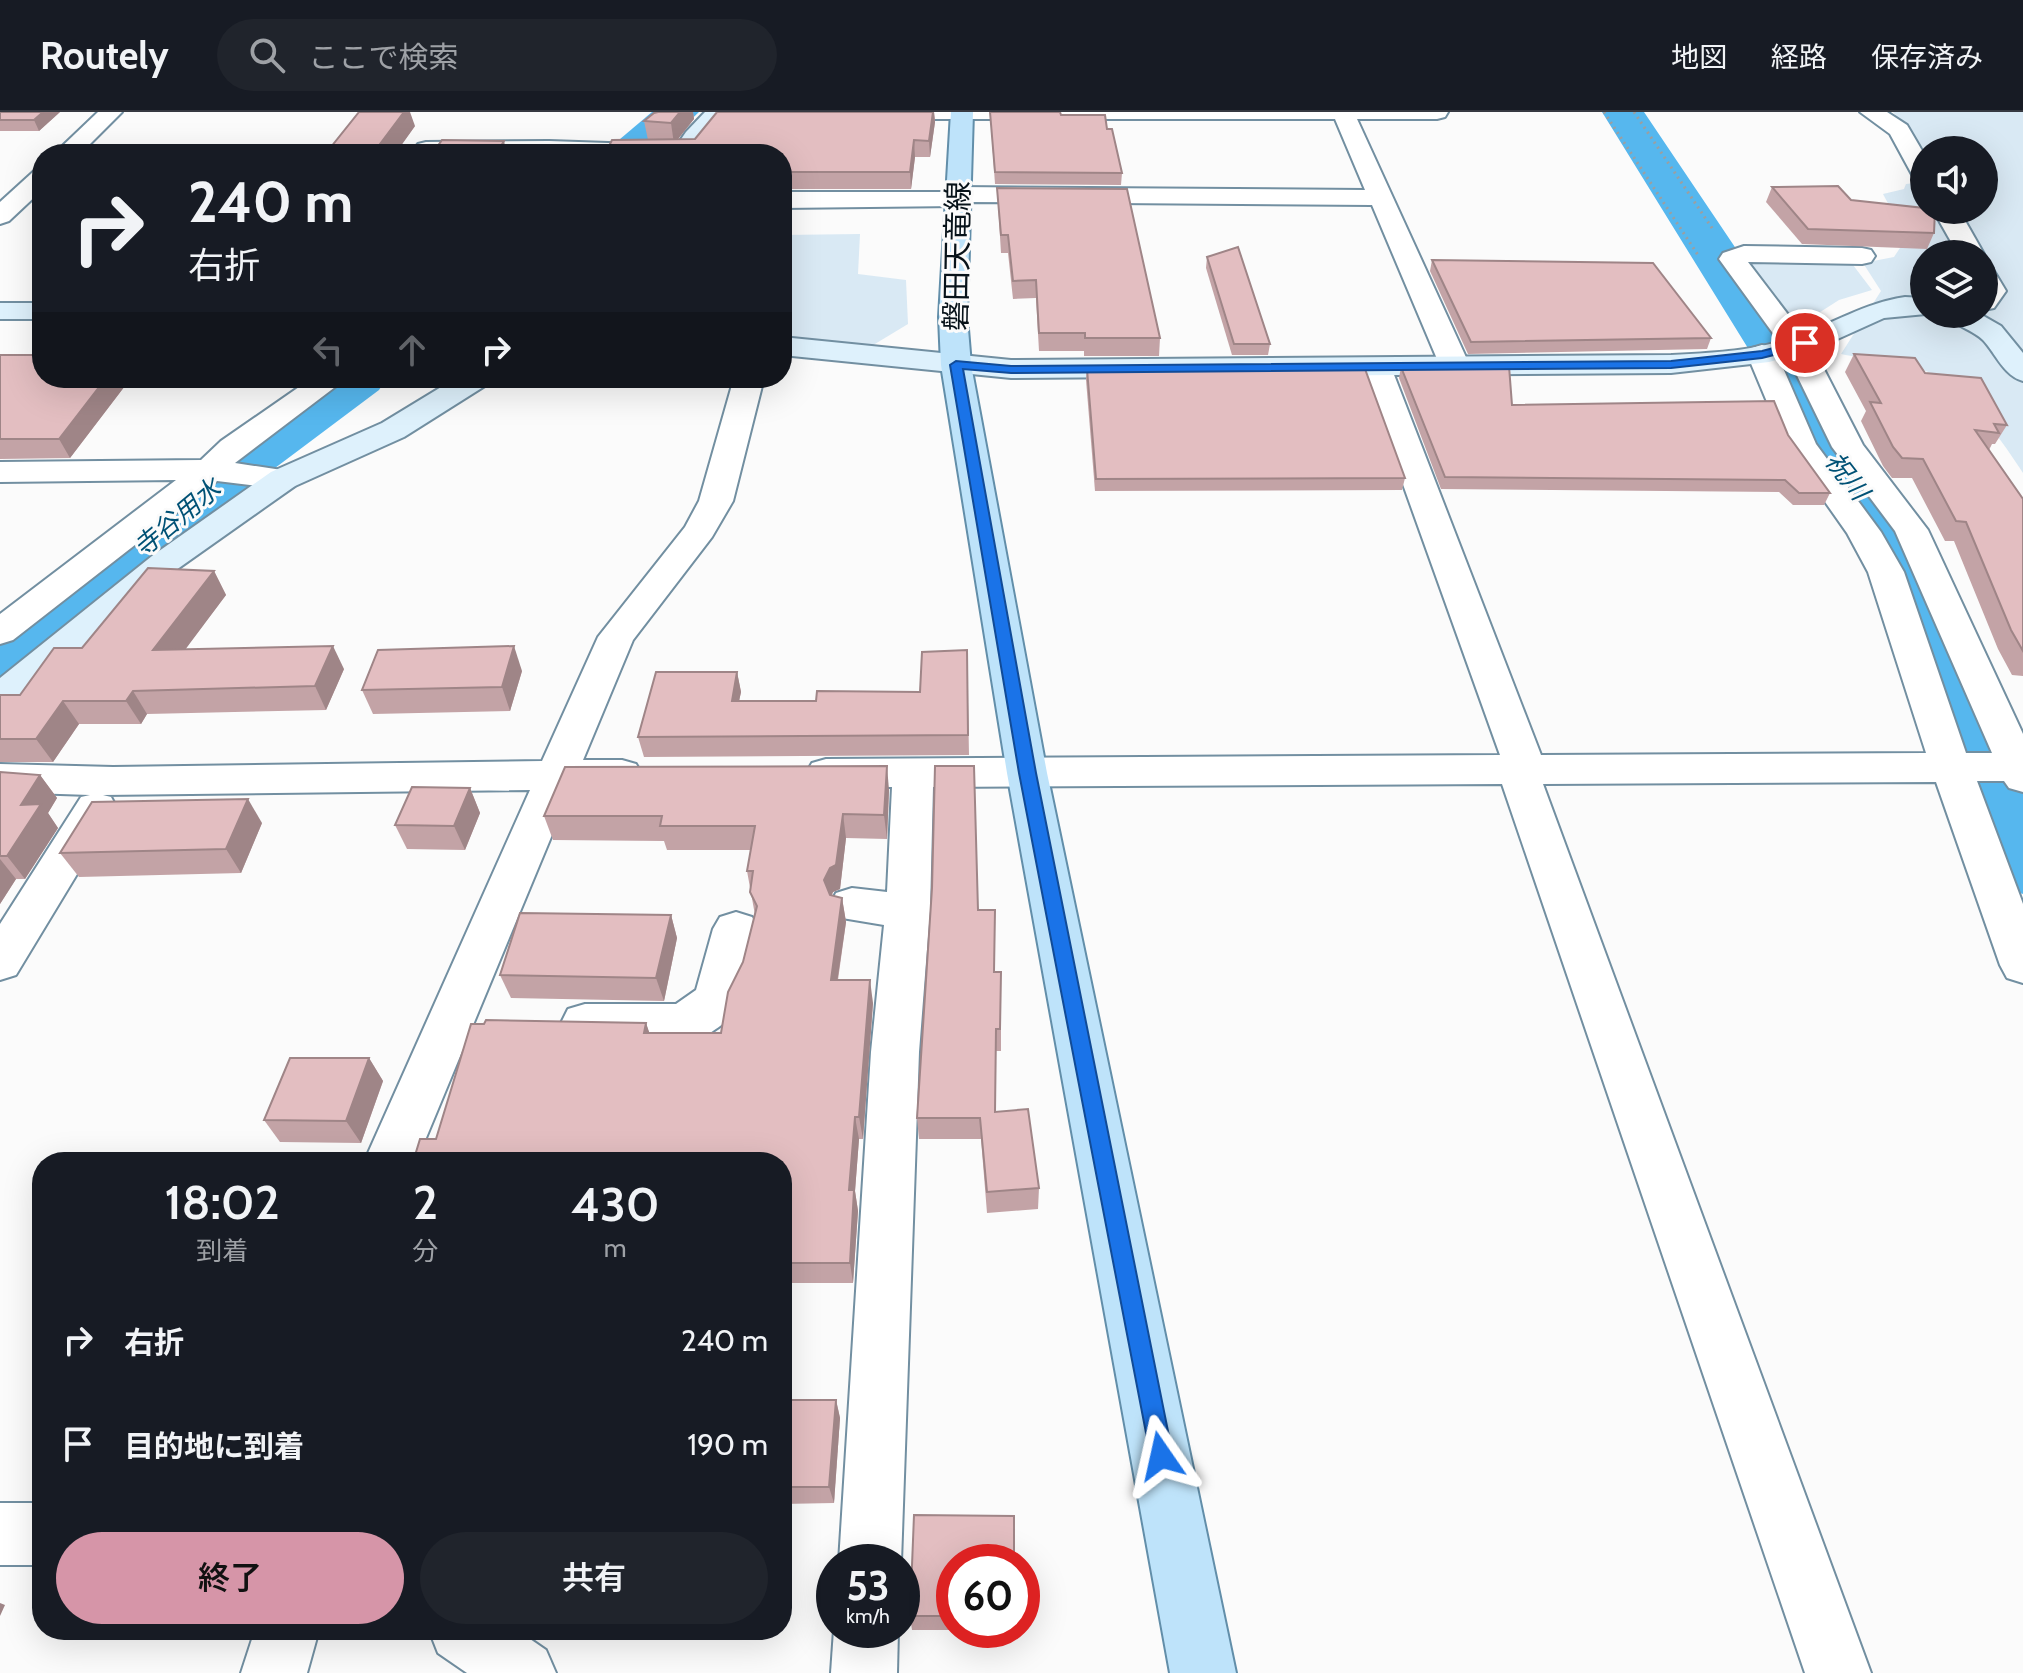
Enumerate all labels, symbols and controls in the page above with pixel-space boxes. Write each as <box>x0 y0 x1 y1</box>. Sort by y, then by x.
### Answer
search box <box>217 19 777 91</box>
text: Routely <box>40 32 169 79</box>
icon: search <box>245 33 289 77</box>
text: ここで検索 <box>309 39 459 76</box>
text: 地図 <box>1671 40 1727 74</box>
text: 経路 <box>1771 40 1827 74</box>
text: 保存済み <box>1871 40 1983 74</box>
map controls <box>1910 136 1998 328</box>
button: sound <box>1910 136 1998 224</box>
text: 240 m <box>188 168 353 236</box>
icon: right <box>56 176 160 280</box>
street label: 磐田天竜線 <box>937 181 977 331</box>
button: layers <box>1910 240 1998 328</box>
text: 右折 <box>188 243 260 287</box>
pin <box>1771 309 1839 377</box>
icon: arrive <box>1783 321 1827 365</box>
icon: left <box>306 328 350 372</box>
icon: ahead <box>390 328 434 372</box>
icon: right <box>474 328 518 372</box>
water label: 祝川 <box>1818 446 1877 509</box>
water label: 寺谷用水 <box>127 470 229 564</box>
text: 18:02 <box>164 1173 280 1231</box>
text: 2 <box>413 1173 438 1231</box>
text: 430 <box>571 1175 660 1233</box>
text: m <box>604 1232 627 1264</box>
text: 到着 <box>196 1235 248 1267</box>
text: 分 <box>412 1235 438 1267</box>
icon: right <box>56 1318 100 1362</box>
text: 240 m <box>681 1322 768 1359</box>
text: 右折 <box>124 1324 184 1361</box>
position arrow <box>1119 1414 1203 1498</box>
icon: arrive <box>56 1422 100 1466</box>
text: 190 m <box>687 1426 768 1463</box>
text: 目的地に到着 <box>124 1428 304 1465</box>
button: 終了 <box>56 1532 404 1624</box>
button: 共有 <box>420 1532 768 1624</box>
speed limit sign: 60 <box>936 1544 1040 1648</box>
text: 53 <box>846 1561 890 1610</box>
text: km/h <box>846 1604 890 1628</box>

